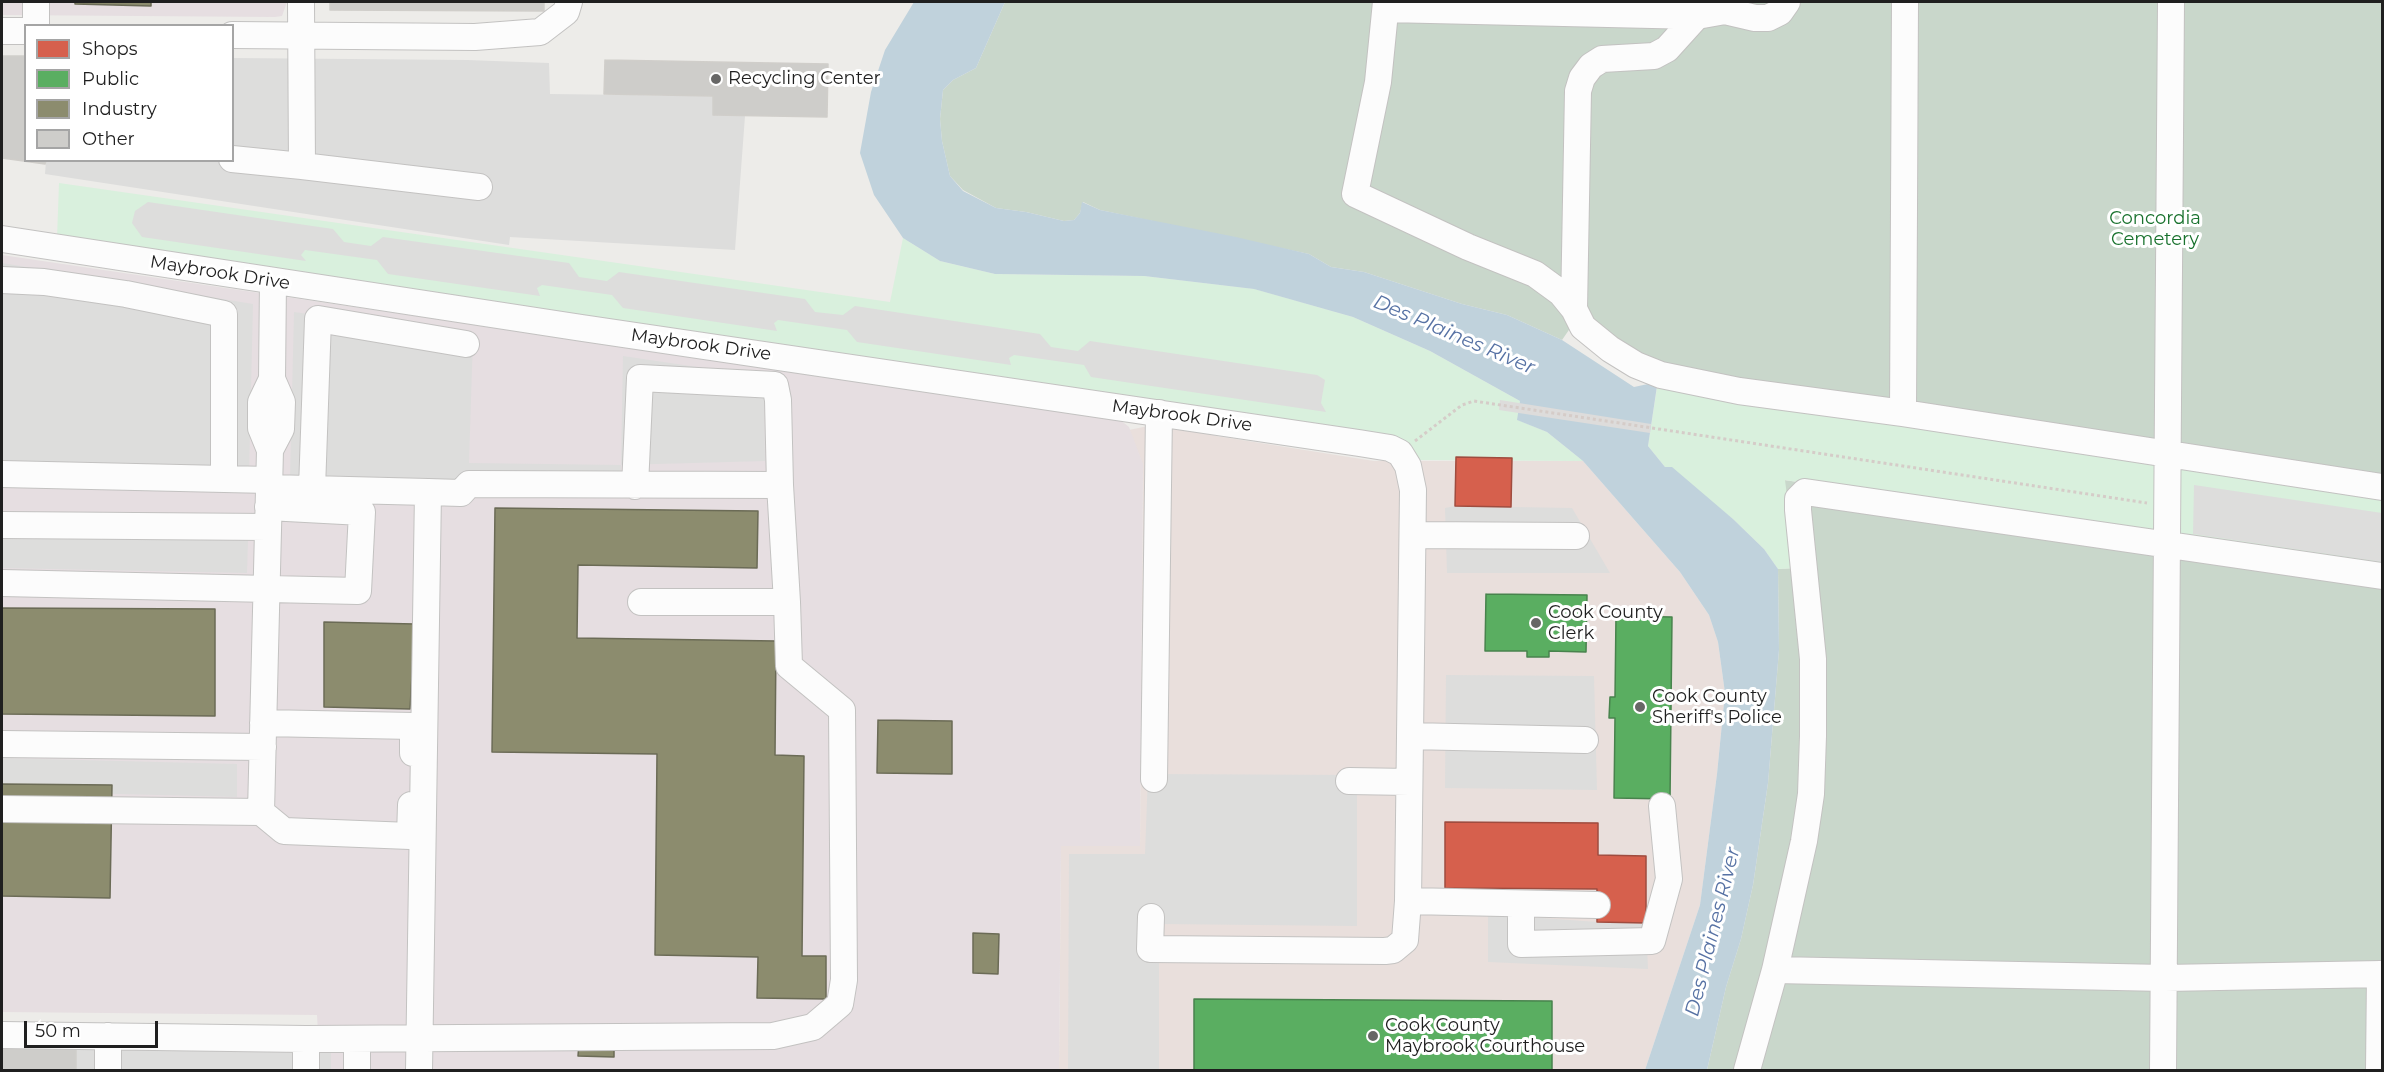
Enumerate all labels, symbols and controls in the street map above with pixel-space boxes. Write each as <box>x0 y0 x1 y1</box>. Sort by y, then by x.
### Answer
legend <box>24 24 234 162</box>
text: Shops <box>82 38 138 60</box>
text: Public <box>82 68 139 90</box>
place label: Recycling Center <box>728 68 881 90</box>
marker: Recycling Center <box>709 72 723 86</box>
text: Industry <box>82 98 157 120</box>
text: Other <box>82 128 135 150</box>
park label: Concordia Cemetery <box>2109 208 2201 250</box>
street label: Maybrook Drive <box>148 251 292 295</box>
water label: Des Plaines River <box>1370 290 1538 380</box>
street label: Maybrook Drive <box>629 324 773 366</box>
street label: Maybrook Drive <box>1110 395 1254 437</box>
place label: Cook County Clerk <box>1548 602 1663 644</box>
marker: Cook County Clerk <box>1529 616 1543 630</box>
place label: Cook County Sheriff's Police <box>1652 686 1782 728</box>
marker: Cook County Sheriff's Police <box>1633 700 1647 714</box>
water label: Des Plaines River <box>1680 845 1746 1019</box>
scale bar <box>27 1009 160 1047</box>
place label: Cook County Maybrook Courthouse <box>1385 1015 1585 1058</box>
text: 50 m <box>35 1020 81 1042</box>
marker: Cook County Maybrook Courthouse <box>1366 1029 1380 1043</box>

